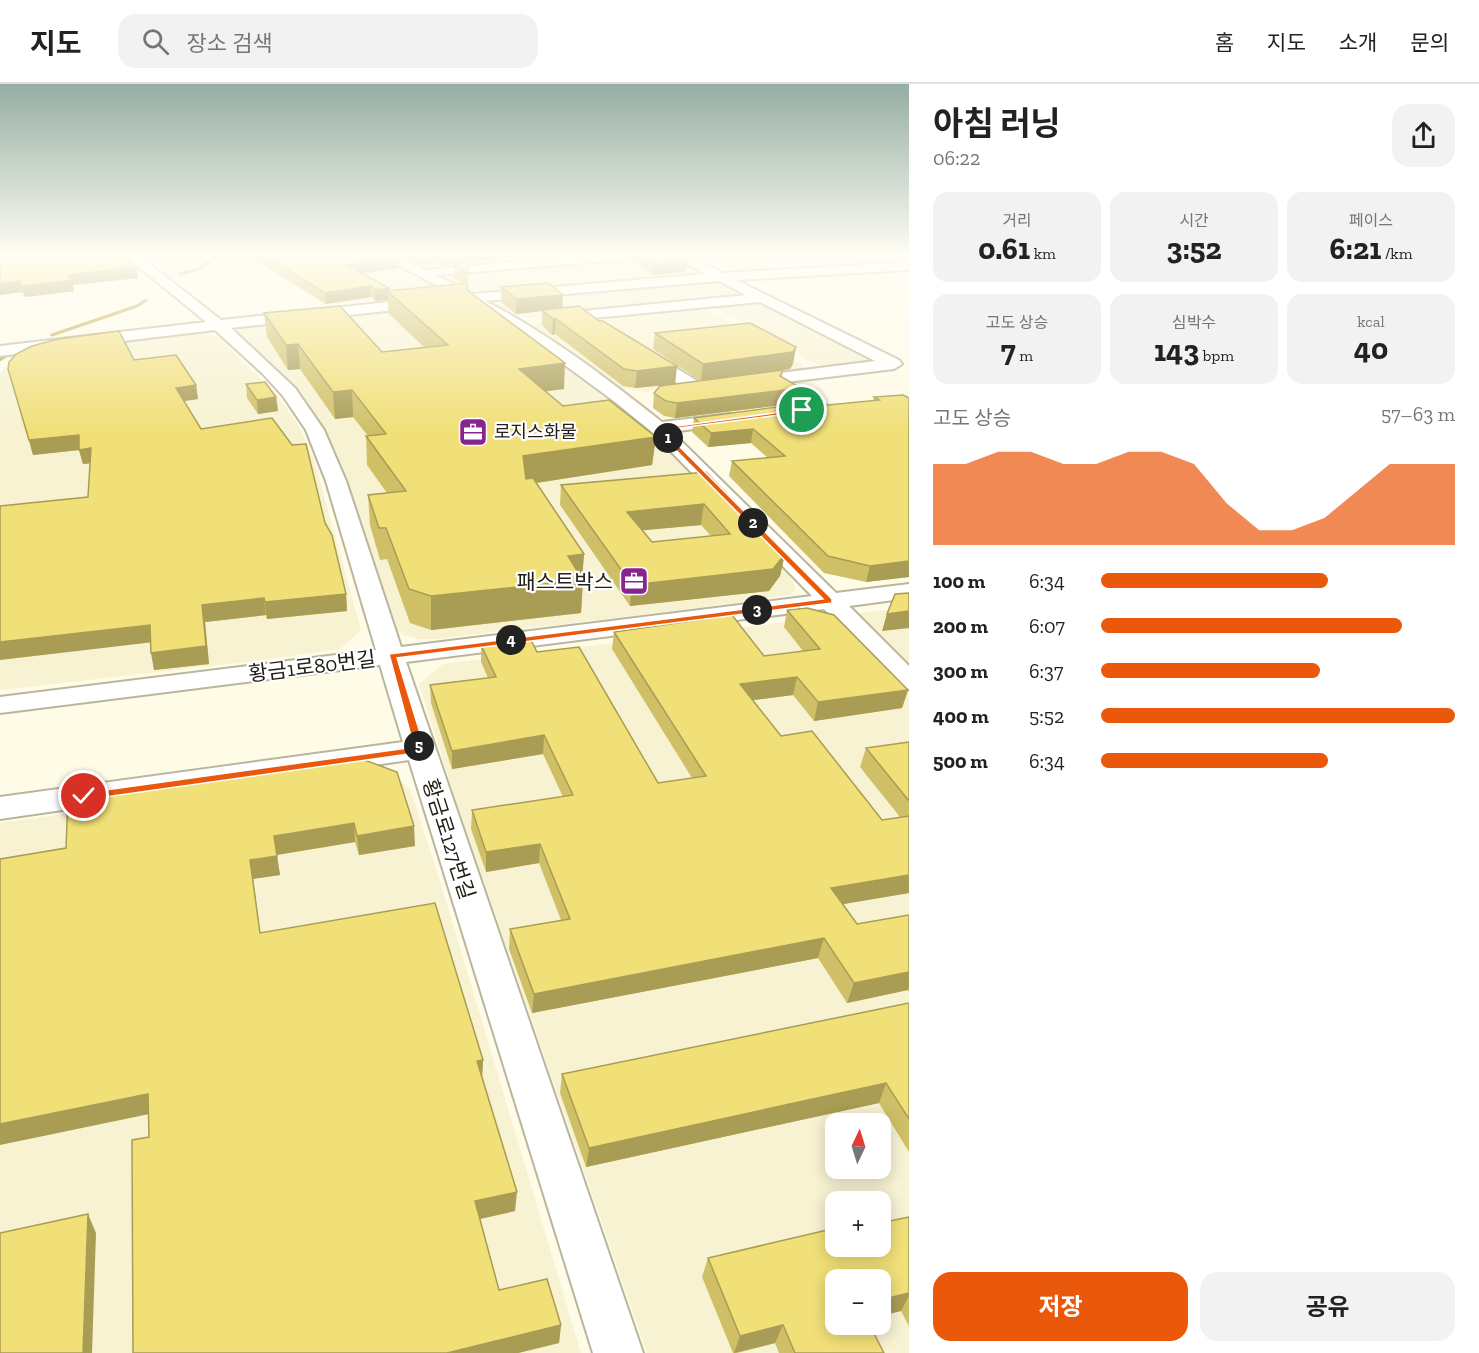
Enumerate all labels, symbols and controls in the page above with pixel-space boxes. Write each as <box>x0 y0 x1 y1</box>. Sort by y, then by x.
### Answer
search box <box>118 14 538 68</box>
icon: search <box>139 25 172 58</box>
text: 지도 <box>30 27 82 60</box>
text: 장소 검색 <box>187 30 273 57</box>
text: 홈 <box>1215 30 1234 55</box>
text: 지도 <box>1267 30 1306 55</box>
text: 소개 <box>1339 30 1377 55</box>
text: 문의 <box>1410 30 1449 55</box>
text: 아침 러닝 <box>933 104 1061 143</box>
button: share <box>1392 104 1455 167</box>
text: 06:22 <box>933 146 980 170</box>
text: 거리 <box>1002 211 1032 230</box>
text: 시간 <box>1179 211 1209 230</box>
text: 페이스 <box>1349 211 1393 230</box>
text: 0.61 <box>978 231 1030 267</box>
text: 3:52 <box>1166 231 1222 267</box>
text: 6:21 <box>1330 231 1381 267</box>
text: km <box>1030 244 1056 263</box>
text: /km <box>1381 244 1412 263</box>
text: kcal <box>1357 312 1385 331</box>
text: 고도 상승 <box>986 313 1048 332</box>
text: 심박수 <box>1172 313 1216 332</box>
text: 40 <box>1354 331 1388 367</box>
text: 7 <box>1001 333 1016 369</box>
text: 143 <box>1154 333 1199 369</box>
text: m <box>1016 346 1033 365</box>
text: bpm <box>1199 346 1234 365</box>
pin <box>776 384 827 435</box>
icon: arrive <box>785 393 818 426</box>
text: 57–63 m <box>1381 402 1455 426</box>
text: 고도 상승 <box>933 406 1011 430</box>
office icon: 로지스화물 <box>457 416 489 448</box>
place label: 로지스화물 <box>494 421 577 443</box>
pin: 1 <box>653 423 683 453</box>
text: 1 <box>665 428 671 447</box>
pin: 2 <box>738 508 768 538</box>
text: 2 <box>749 513 757 532</box>
office icon: 패스트박스 <box>618 565 650 597</box>
place label: 패스트박스 <box>516 569 613 594</box>
text: 100 m <box>933 569 985 593</box>
text: 6:34 <box>1029 569 1065 593</box>
pin: 3 <box>742 595 772 625</box>
text: 3 <box>753 600 761 619</box>
text: 200 m <box>933 614 988 638</box>
text: 6:07 <box>1029 614 1065 638</box>
pin: 4 <box>496 625 526 655</box>
text: 4 <box>506 630 516 649</box>
street label: 황금1로80번길 <box>247 646 377 686</box>
text: 300 m <box>933 659 988 683</box>
text: 6:37 <box>1029 659 1063 683</box>
text: 400 m <box>933 704 989 728</box>
text: 5:52 <box>1029 704 1064 728</box>
pin: 5 <box>404 731 434 761</box>
text: 5 <box>415 736 423 755</box>
text: 500 m <box>933 749 988 773</box>
text: 6:34 <box>1029 749 1065 773</box>
pin <box>58 770 109 821</box>
street label: 황금로127번길 <box>418 776 480 902</box>
icon: check <box>67 779 100 812</box>
north arrow <box>825 1113 891 1179</box>
map controls <box>825 1113 891 1335</box>
button: + <box>825 1191 891 1257</box>
button: − <box>825 1269 891 1335</box>
button: 저장 <box>933 1272 1188 1341</box>
button: 공유 <box>1200 1272 1455 1341</box>

